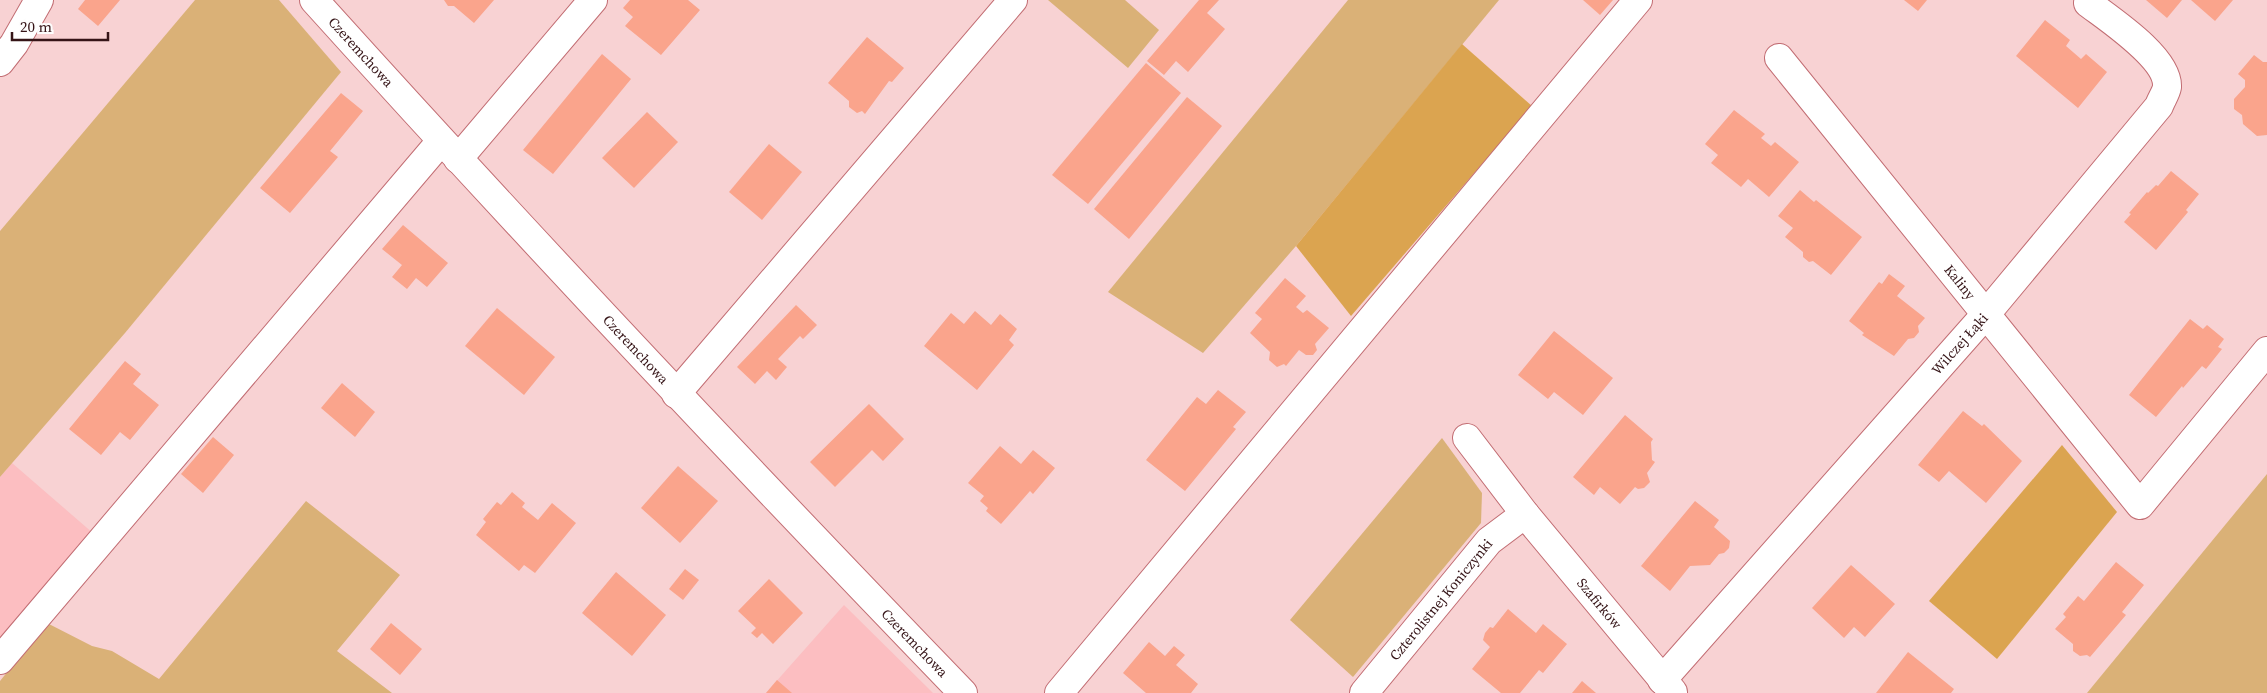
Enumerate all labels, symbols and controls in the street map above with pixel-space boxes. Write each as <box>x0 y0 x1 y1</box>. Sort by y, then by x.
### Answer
scale bar <box>12 10 109 42</box>
street label: Czeremchowa <box>324 12 399 92</box>
text: 20 m <box>20 16 52 37</box>
street label: Kaliny <box>1940 260 1981 305</box>
street label: Wilczej Łąki <box>1927 309 1992 379</box>
street label: Czeremchowa <box>598 310 674 389</box>
street label: Czterolistnej Koniczynki <box>1385 534 1497 665</box>
street label: Szafirków <box>1572 574 1627 633</box>
street label: Czeremchowa <box>877 604 953 682</box>

